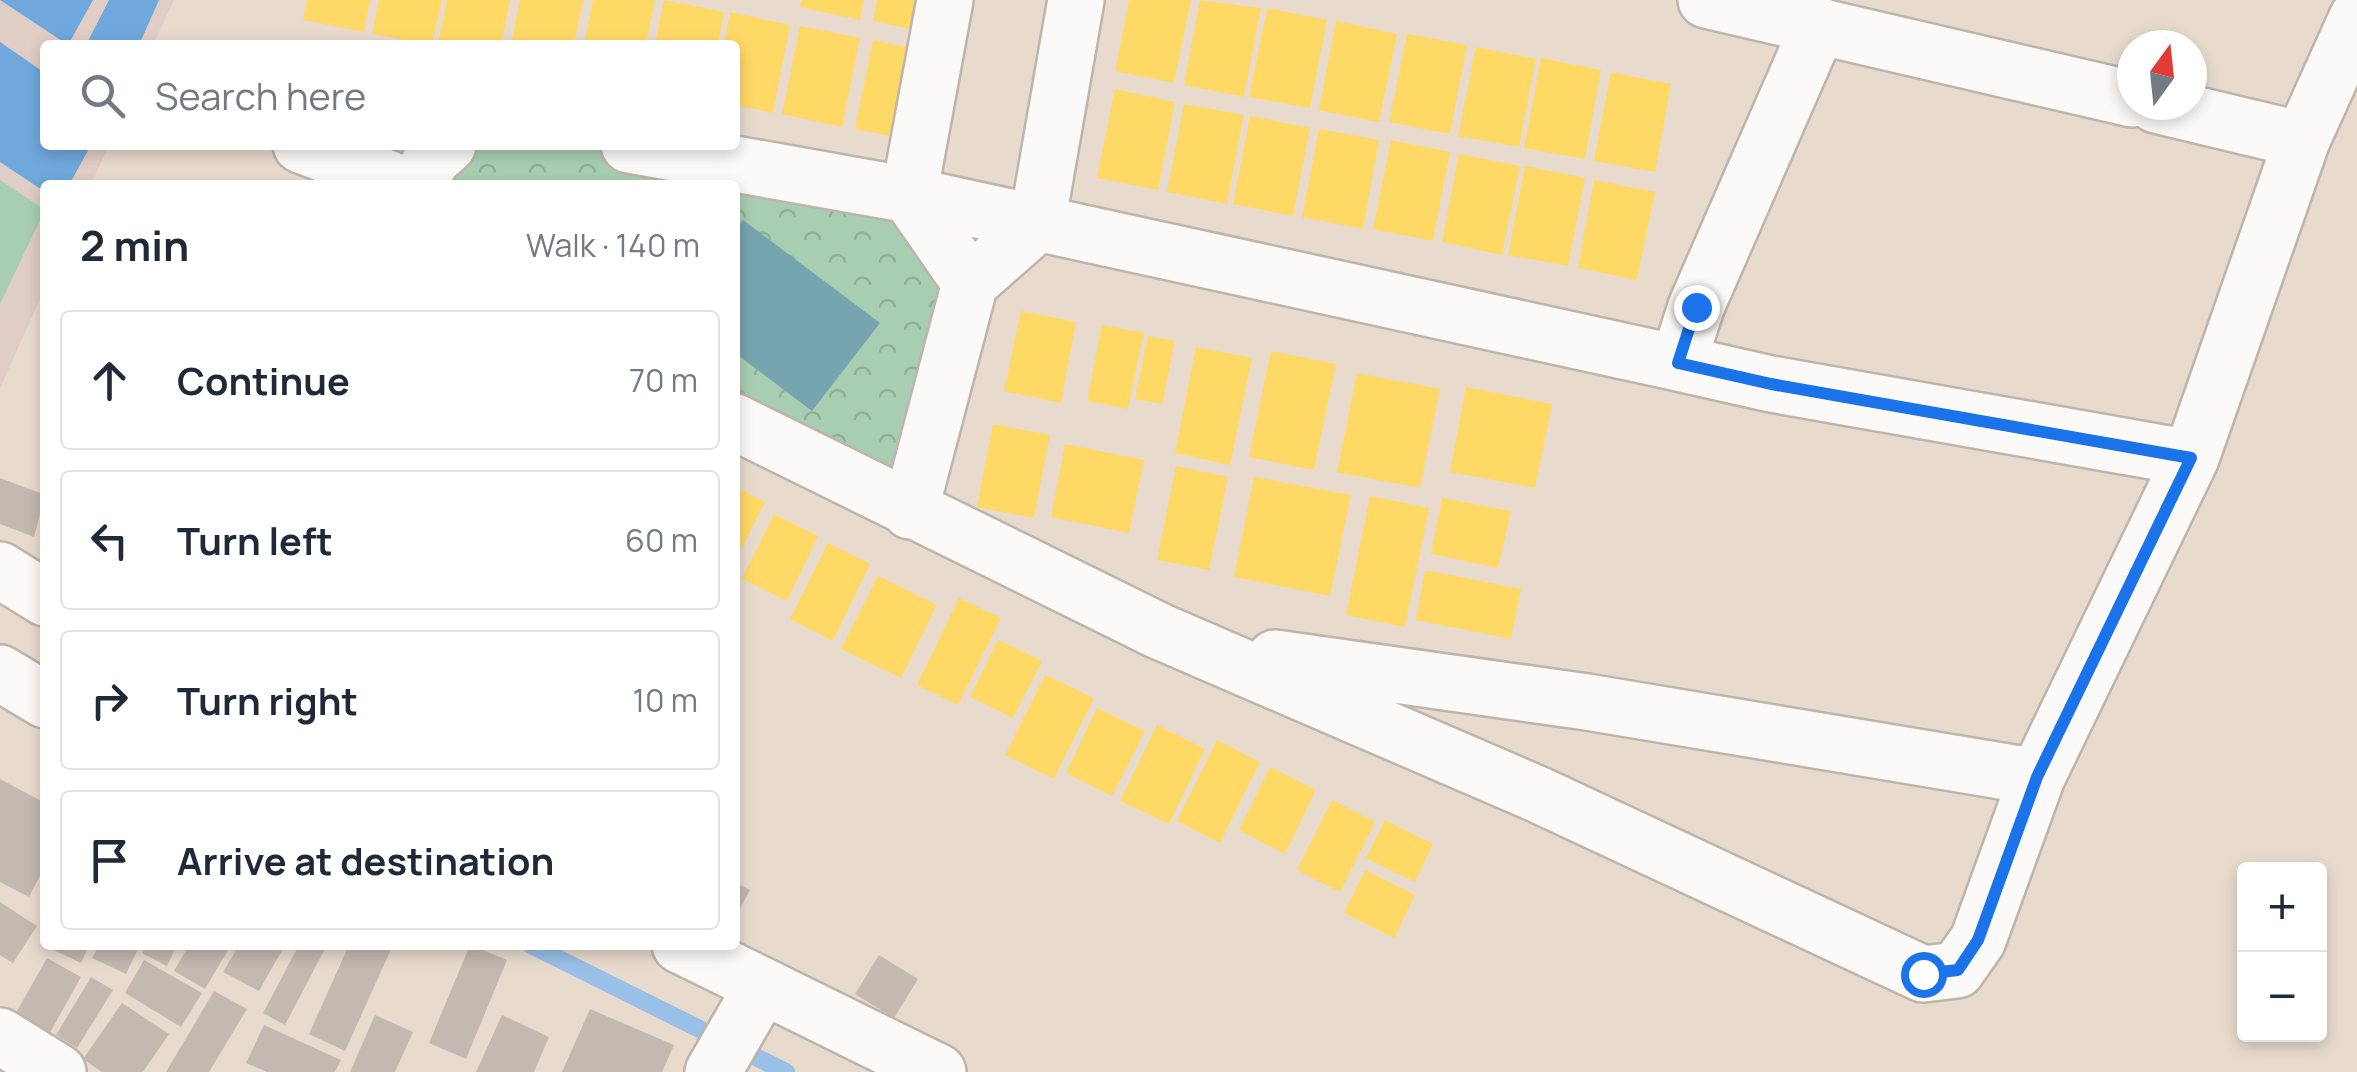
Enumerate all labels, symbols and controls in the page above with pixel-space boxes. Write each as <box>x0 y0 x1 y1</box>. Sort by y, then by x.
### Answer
north arrow <box>2117 30 2207 120</box>
search box <box>40 40 740 150</box>
icon: search <box>75 68 130 123</box>
text: Search here <box>155 69 366 121</box>
text: 2 min <box>80 216 189 274</box>
text: Walk · 140 m <box>526 223 700 267</box>
route end <box>1674 285 1720 331</box>
icon: ahead <box>82 353 137 408</box>
text: Continue <box>177 354 350 406</box>
text: 70 m <box>629 358 698 402</box>
icon: left <box>82 513 137 568</box>
text: Turn left <box>177 514 333 566</box>
text: 60 m <box>625 518 698 562</box>
icon: right <box>82 673 137 728</box>
text: Turn right <box>177 674 358 726</box>
text: 10 m <box>632 678 698 722</box>
icon: arrive <box>82 833 137 888</box>
text: Arrive at destination <box>177 834 554 886</box>
map controls <box>2237 862 2327 1042</box>
button: + <box>2237 862 2327 952</box>
route start <box>1901 952 1947 998</box>
button: − <box>2237 952 2327 1042</box>

